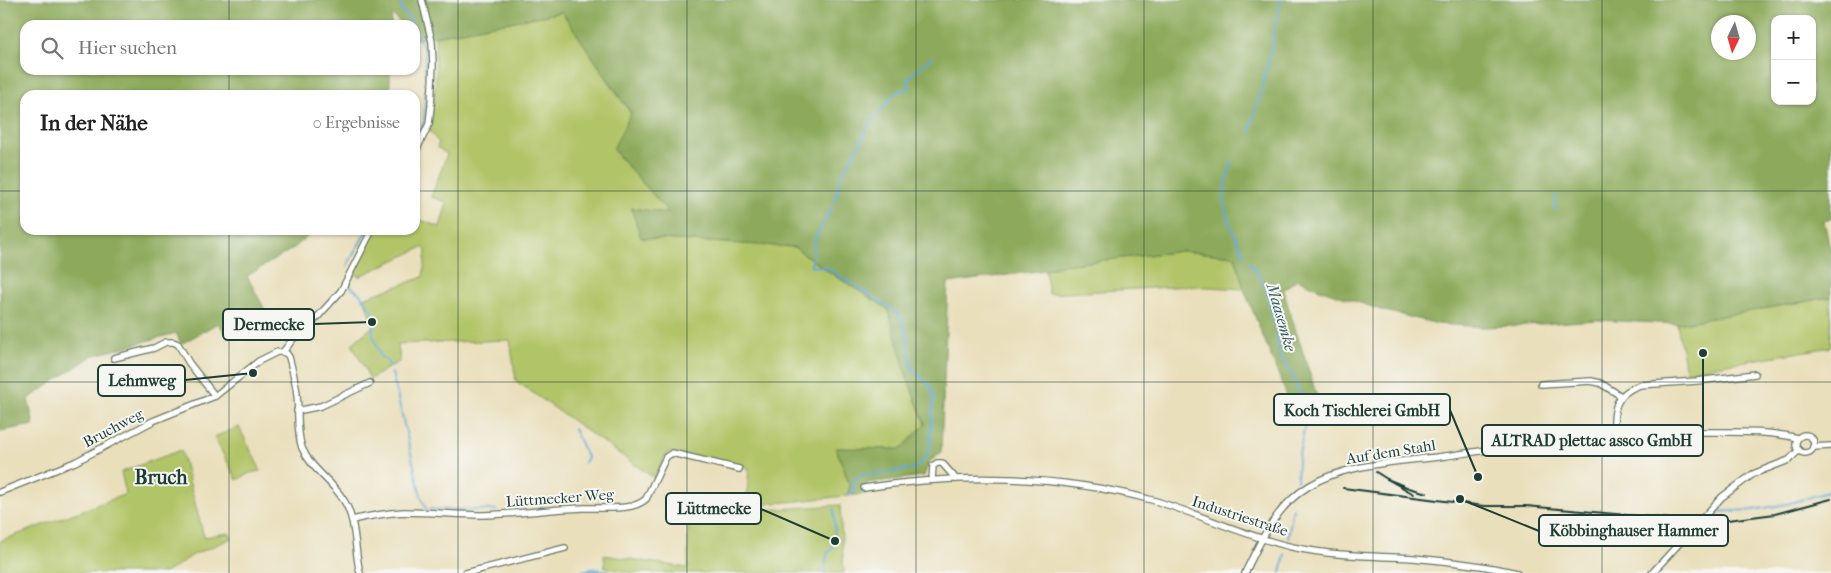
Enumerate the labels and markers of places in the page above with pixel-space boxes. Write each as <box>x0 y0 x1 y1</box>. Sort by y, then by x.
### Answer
callout: Dermecke <box>223 309 314 340</box>
callout: Lehmweg <box>98 365 185 396</box>
callout: Koch Tischlerei GmbH <box>1274 394 1450 425</box>
callout: ALTRAD plettac assco GmbH <box>1482 425 1703 456</box>
callout: Lüttmecke <box>666 493 761 524</box>
callout: Köbbinghauser Hammer <box>1539 515 1728 546</box>

